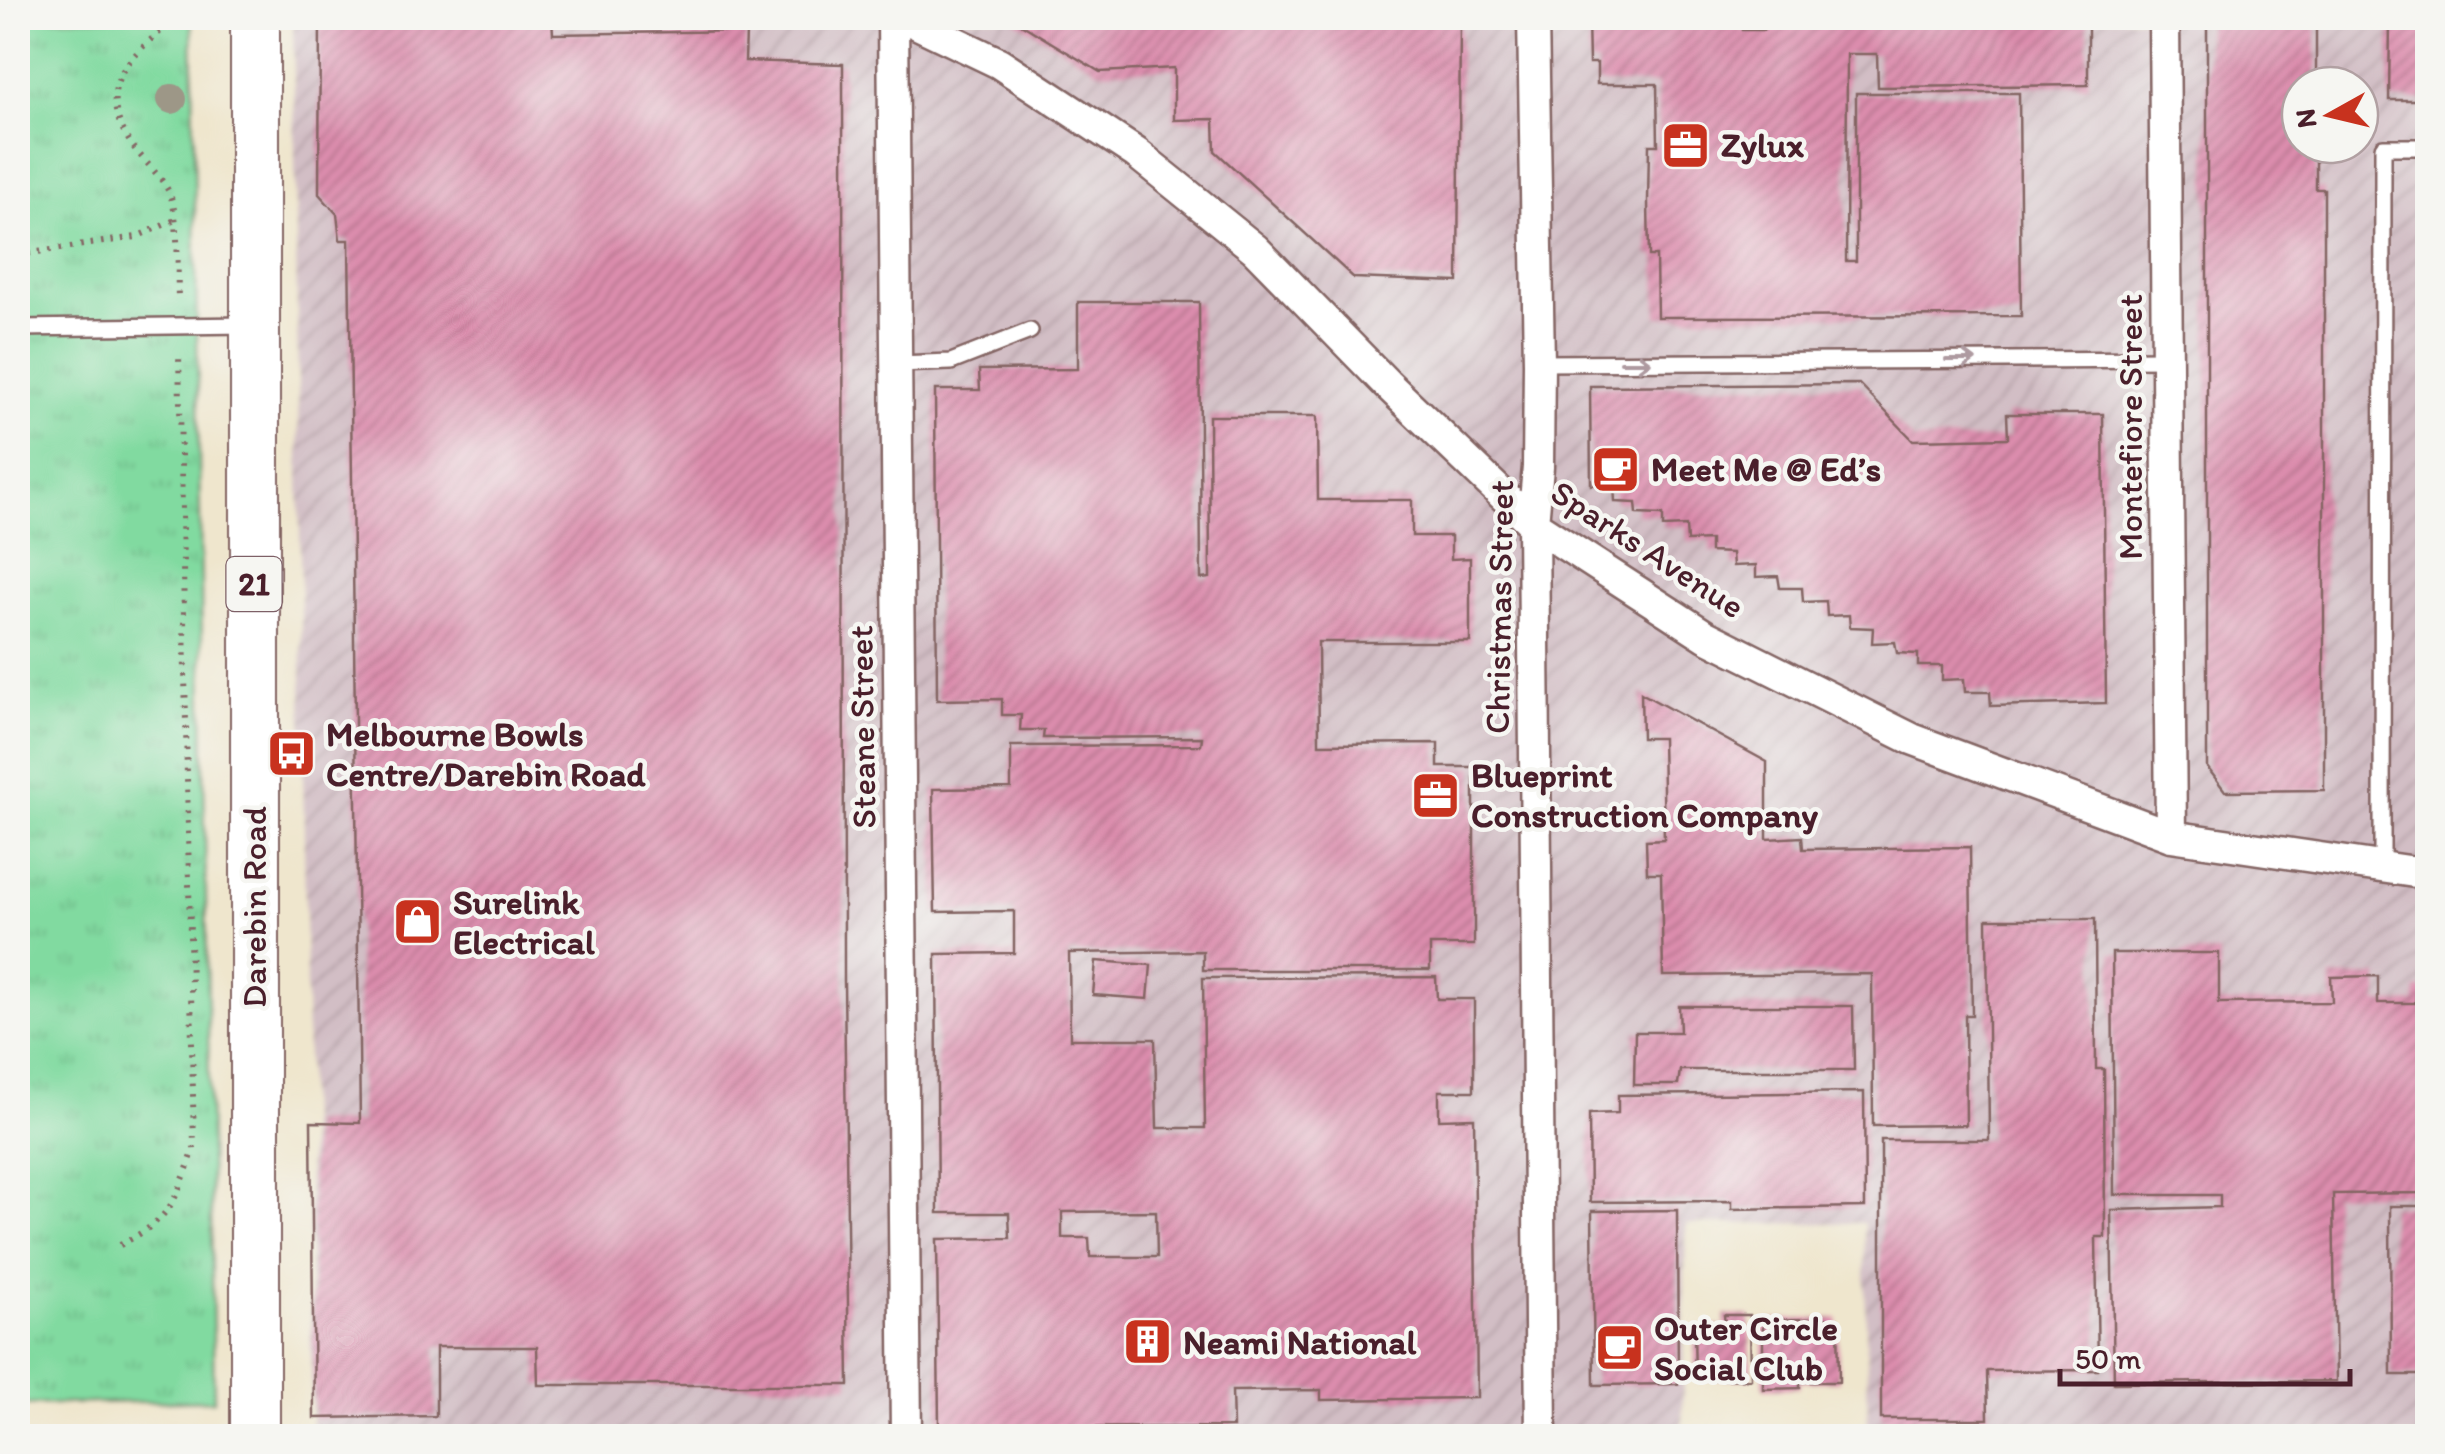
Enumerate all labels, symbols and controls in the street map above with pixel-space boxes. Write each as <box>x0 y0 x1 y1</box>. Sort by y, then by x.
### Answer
north arrow <box>2280 65 2380 165</box>
text: N <box>2287 107 2323 130</box>
office icon: Zylux <box>1660 119 1712 171</box>
place label: Zylux <box>1721 124 1804 166</box>
street label: Montefiore Street <box>2109 294 2151 560</box>
one-way arrow <box>1944 350 1977 370</box>
one-way arrow <box>1620 352 1652 372</box>
cafe icon: Meet Me @ Ed’s <box>1590 443 1642 495</box>
place label: Meet Me @ Ed’s <box>1651 448 1881 490</box>
street label: Sparks Avenue <box>1543 471 1753 627</box>
street label: Christmas Street <box>1476 480 1522 734</box>
road number: 21 <box>226 557 282 611</box>
street label: Steane Street <box>839 625 885 829</box>
place label: Melbourne Bowls Centre/Darebin Road <box>326 713 646 795</box>
bus stop icon: Melbourne Bowls Centre/Darebin Road <box>265 728 317 780</box>
place label: Blueprint Construction Company <box>1471 754 1818 836</box>
office icon: Blueprint Construction Company <box>1410 769 1462 821</box>
street label: Darebin Road <box>233 806 275 1008</box>
place label: Surelink Electrical <box>453 881 595 963</box>
shop icon: Surelink Electrical <box>392 896 444 948</box>
place label: Outer Circle Social Club <box>1654 1307 1838 1389</box>
building icon: Neami National <box>1122 1316 1174 1368</box>
place label: Neami National <box>1183 1321 1417 1363</box>
cafe icon: Outer Circle Social Club <box>1593 1322 1645 1374</box>
scale bar <box>2060 1324 2350 1386</box>
text: 50 m <box>2075 1340 2141 1377</box>

